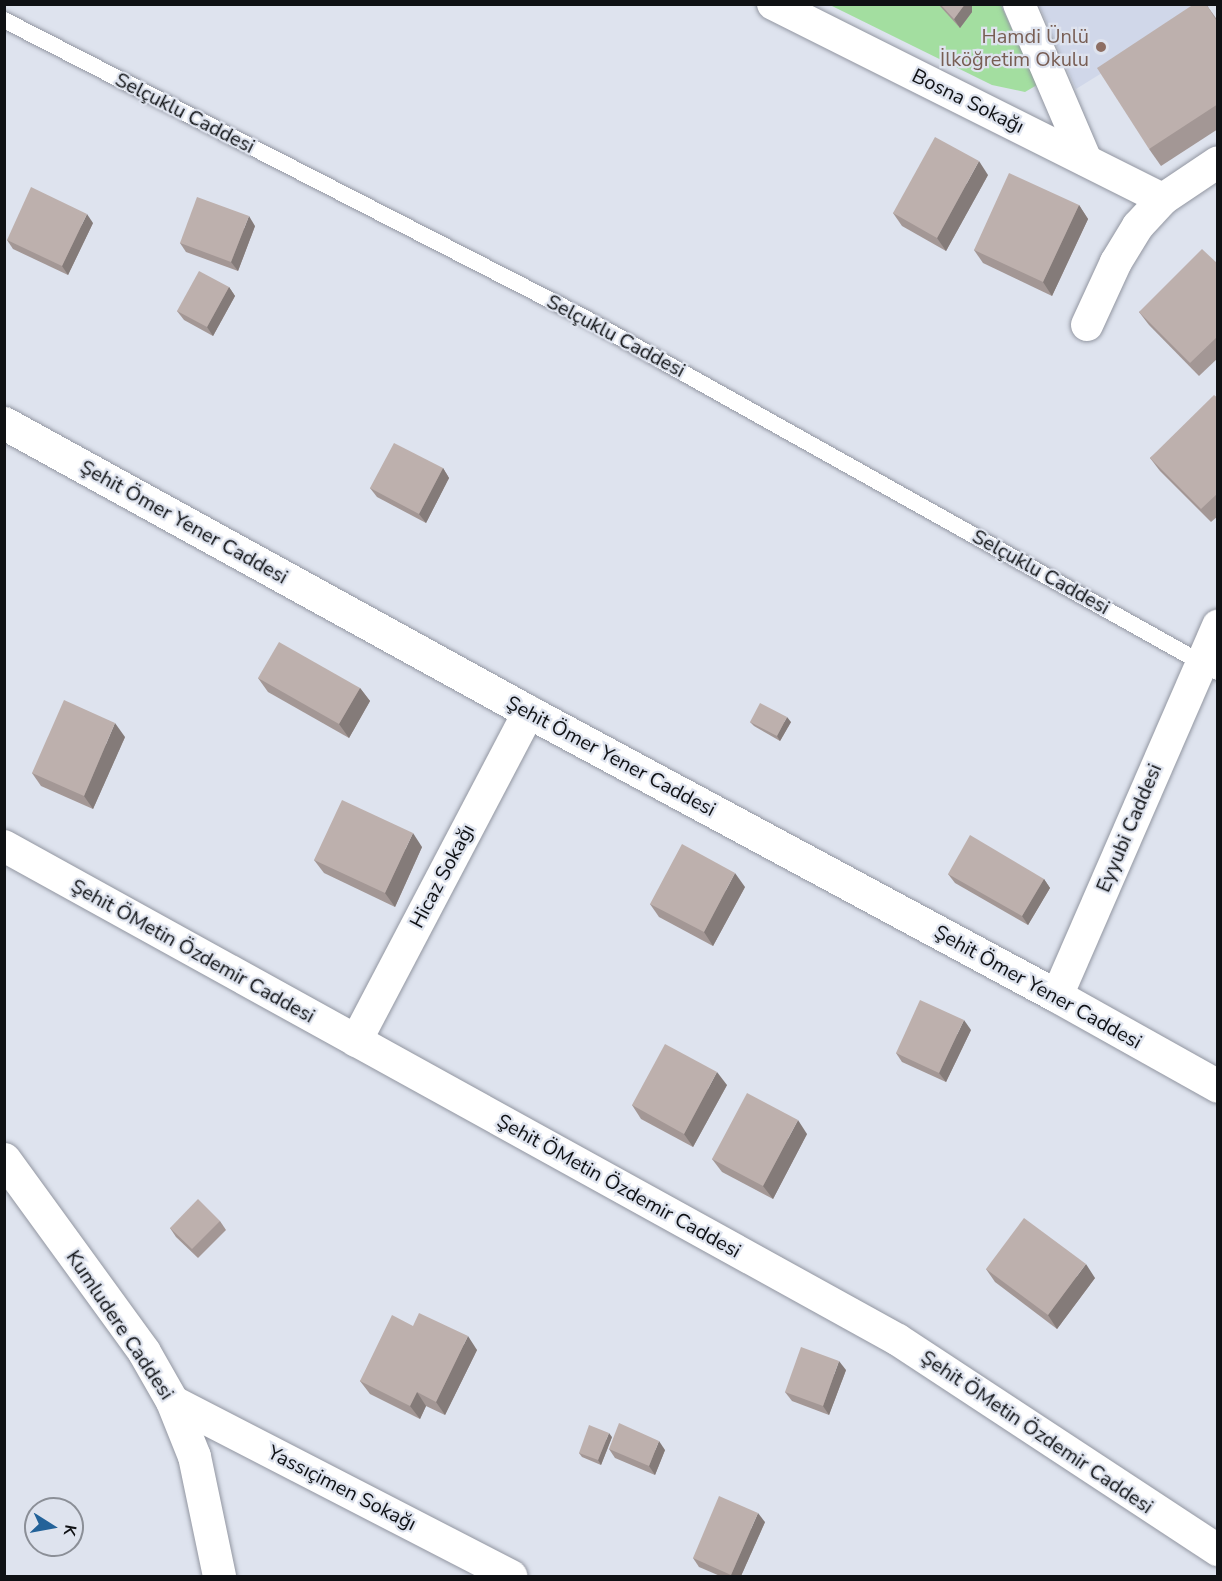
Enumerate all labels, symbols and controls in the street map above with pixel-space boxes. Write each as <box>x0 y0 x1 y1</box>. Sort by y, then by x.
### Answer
place label: Hamdi Ünlü İlköğretim Okulu <box>940 24 1089 71</box>
marker: Hamdi Ünlü İlköğretim Okulu <box>1094 40 1108 54</box>
street label: Bosna Sokağı <box>908 64 1028 138</box>
street label: Selçuklu Caddesi <box>111 67 259 159</box>
street label: Selçuklu Caddesi <box>543 289 689 383</box>
street label: Şehit Ömer Yener Caddesi <box>76 455 292 589</box>
street label: Selçuklu Caddesi <box>968 524 1114 620</box>
street label: Şehit Ömer Yener Caddesi <box>502 691 720 821</box>
street label: Eyyubi Caddesi <box>1091 760 1167 896</box>
street label: Hicaz Sokağı <box>405 820 479 932</box>
street label: Şehit ÖMetin Özdemir Caddesi <box>67 874 319 1028</box>
street label: Şehit Ömer Yener Caddesi <box>930 920 1146 1054</box>
street label: Şehit ÖMetin Özdemir Caddesi <box>493 1109 745 1263</box>
street label: Kumludere Caddesi <box>61 1246 179 1404</box>
street label: Şehit ÖMetin Özdemir Caddesi <box>916 1345 1158 1519</box>
street label: Yassıçimen Sokağı <box>264 1440 420 1536</box>
north arrow <box>24 1497 84 1557</box>
text: K <box>58 1523 82 1537</box>

